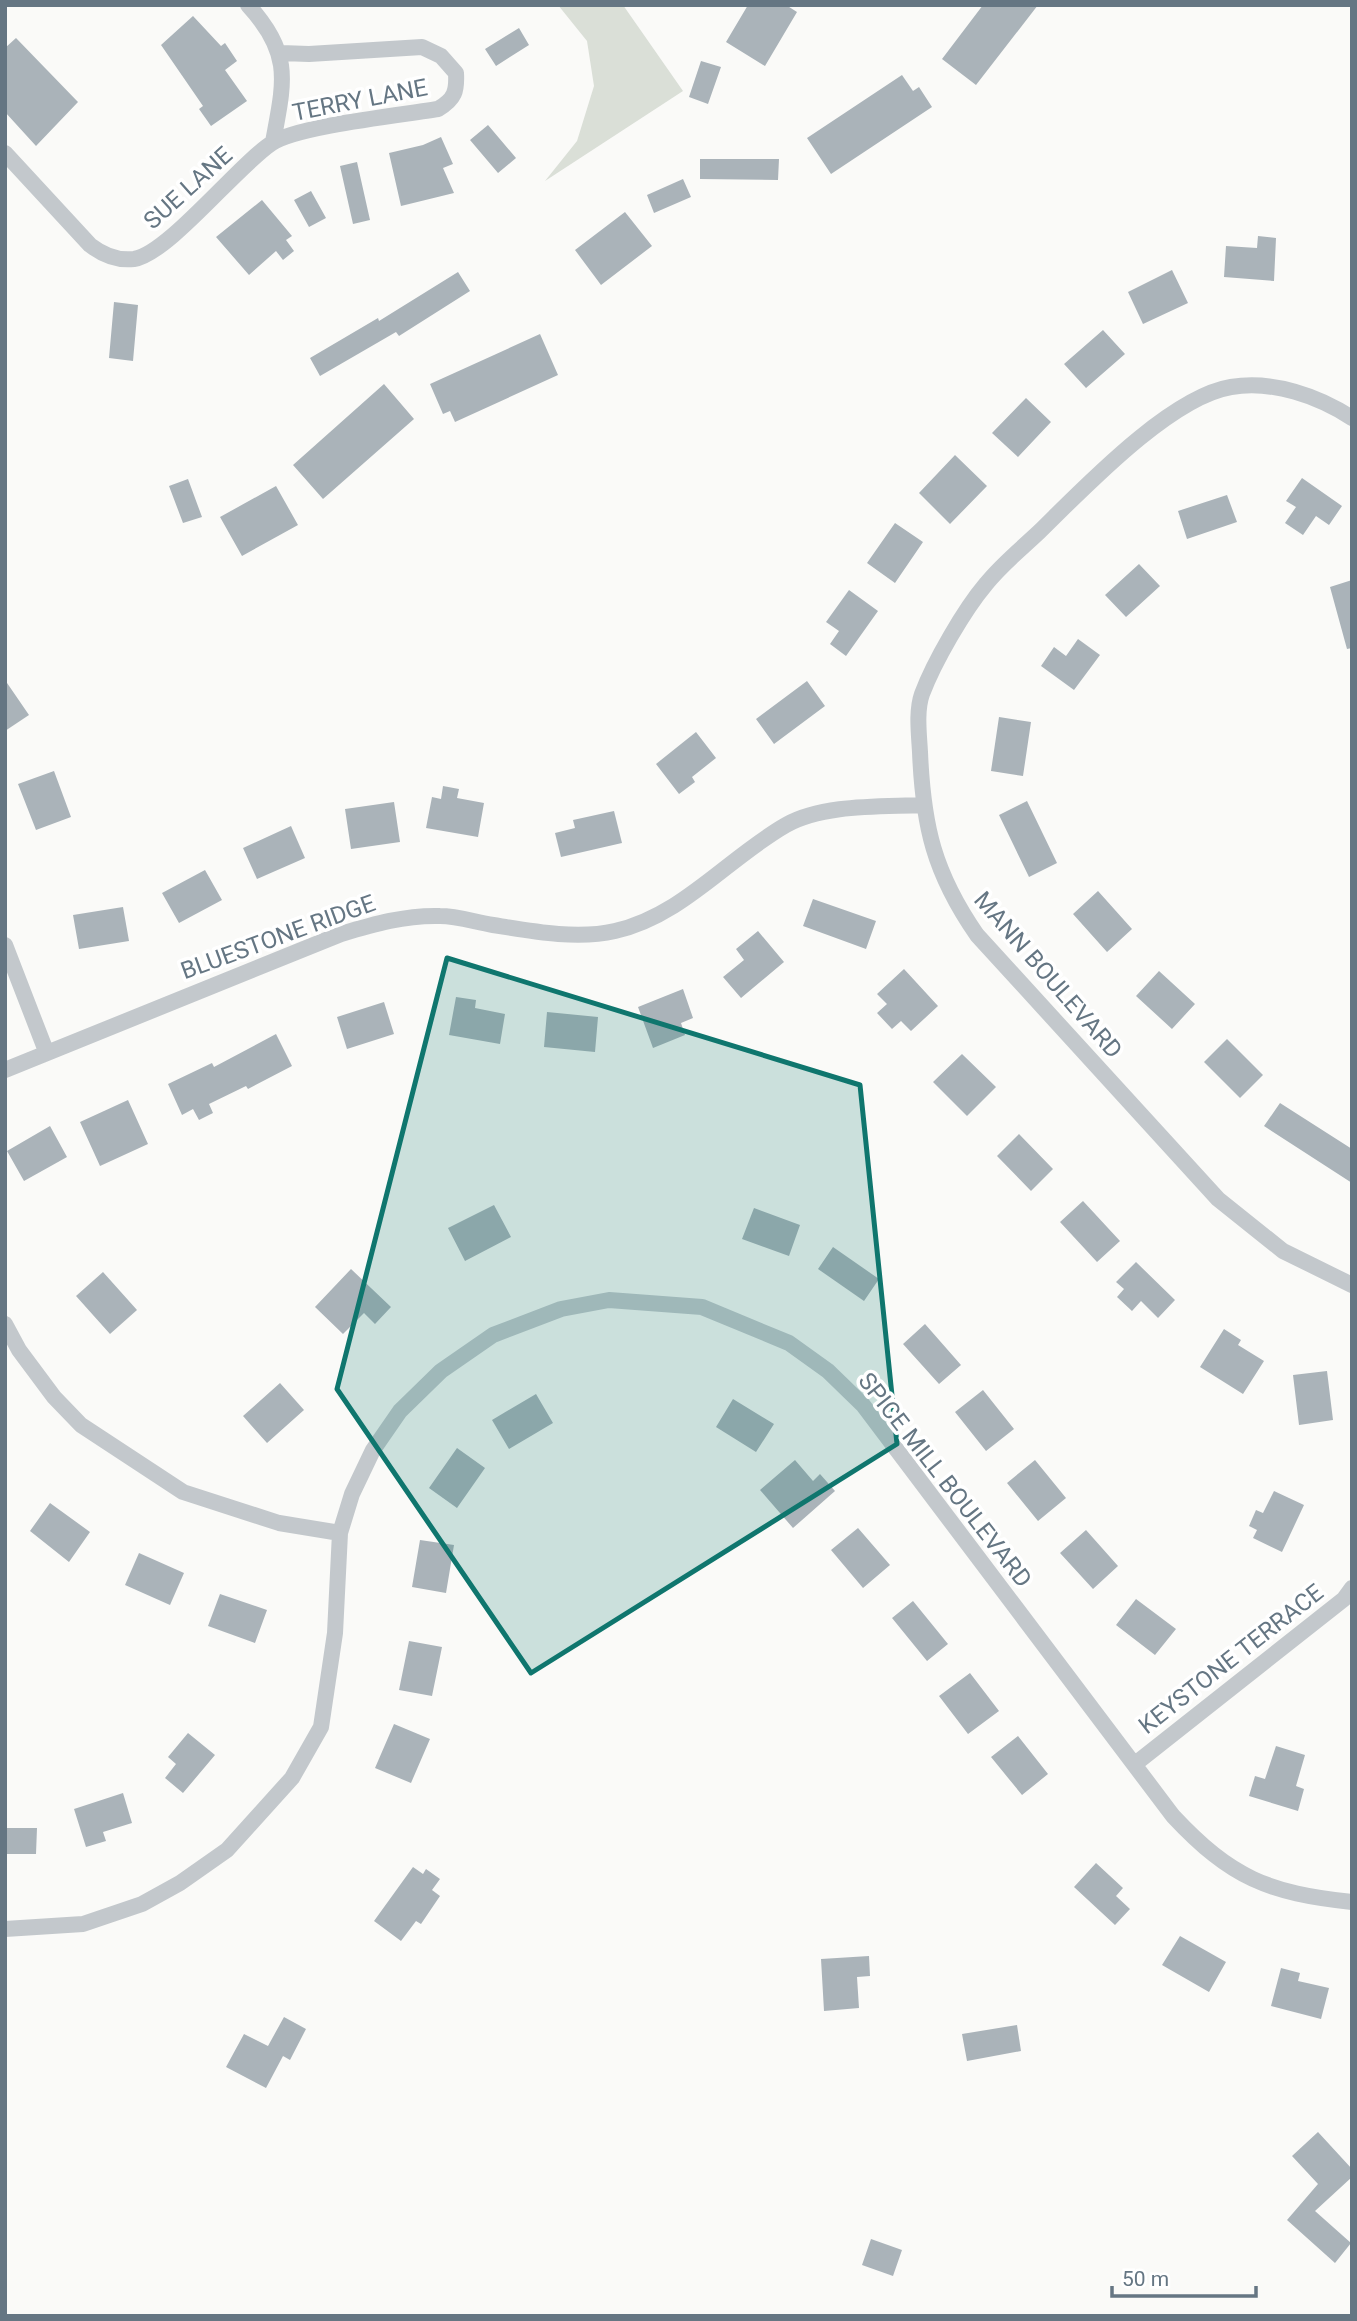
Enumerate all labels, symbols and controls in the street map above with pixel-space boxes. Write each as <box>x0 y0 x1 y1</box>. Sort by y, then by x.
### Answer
street label: TERRY LANE <box>290 73 430 127</box>
street label: SUE LANE <box>138 141 238 235</box>
street label: MANN BOULEVARD <box>968 886 1128 1064</box>
street label: BLUESTONE RIDGE <box>177 889 379 985</box>
street label: SPICE MILL BOULEVARD <box>853 1367 1037 1593</box>
street label: KEYSTONE TERRACE <box>1133 1578 1329 1740</box>
scale bar <box>1112 2254 1256 2298</box>
text: 50 m <box>1122 2267 1169 2291</box>

